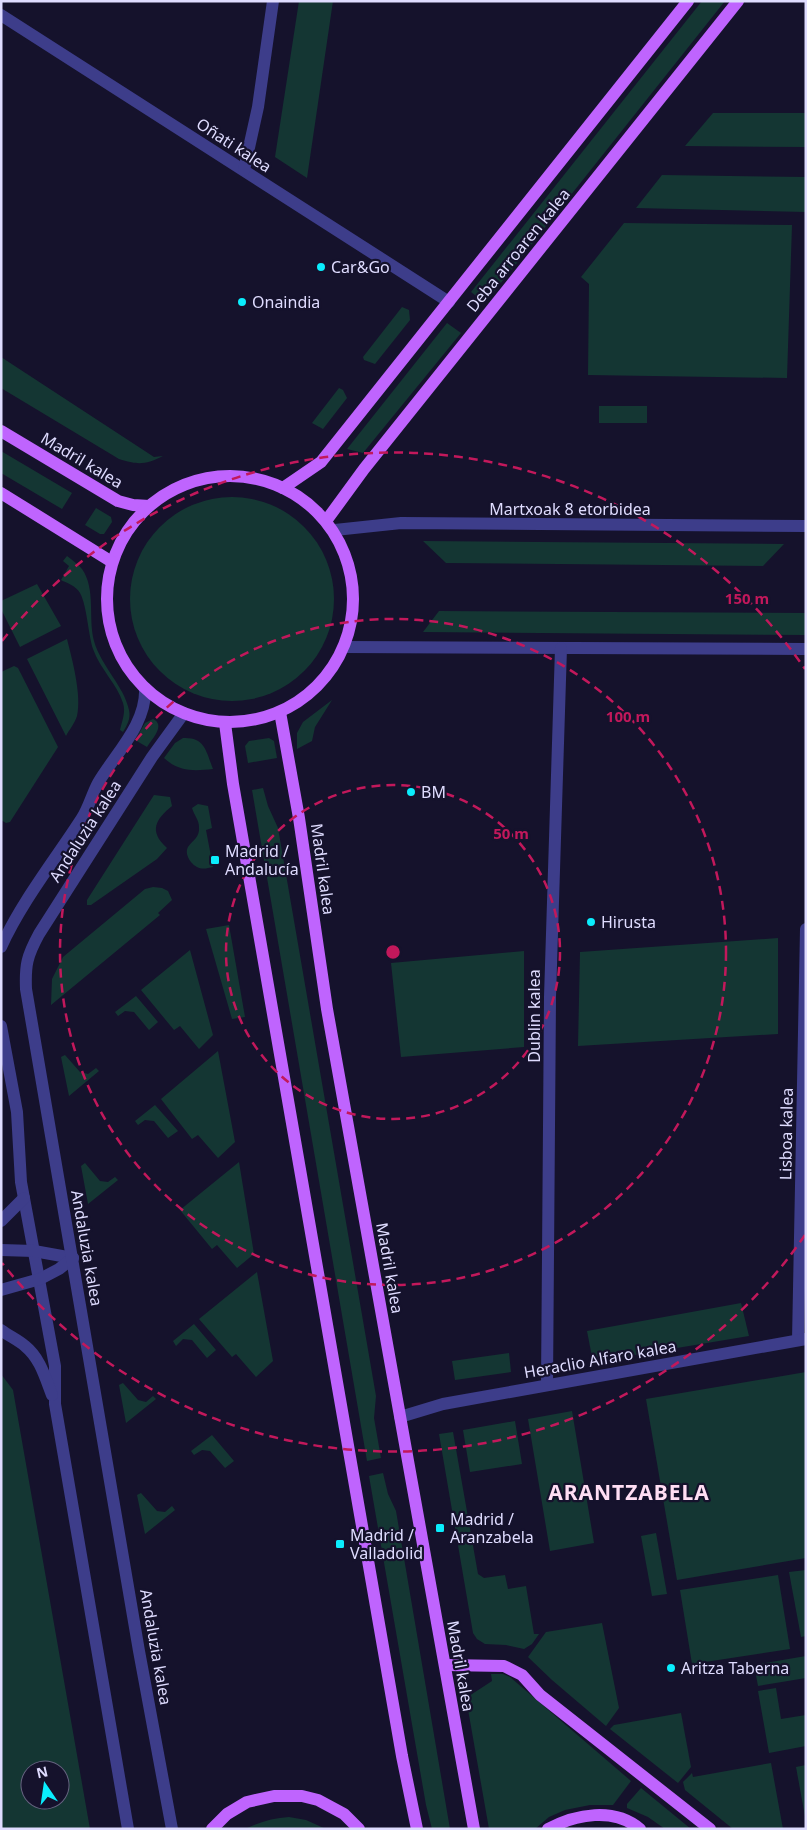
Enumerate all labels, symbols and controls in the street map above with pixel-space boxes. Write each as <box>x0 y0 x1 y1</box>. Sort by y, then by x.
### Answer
street label: Oñati kalea <box>192 113 276 177</box>
street label: Deba arroaren kalea <box>461 184 575 316</box>
place label: Car&Go <box>331 256 390 278</box>
marker: Car&Go <box>315 261 327 273</box>
place label: Onaindia <box>252 291 320 313</box>
marker: Onaindia <box>236 296 248 308</box>
street label: Madril kalea <box>37 427 127 493</box>
street label: Martxoak 8 etorbidea <box>489 498 651 520</box>
text: 150 m <box>725 588 769 608</box>
text: 100 m <box>606 706 650 726</box>
street label: Andaluzia kalea <box>44 776 126 886</box>
place label: BM <box>421 781 446 803</box>
marker: BM <box>405 786 417 798</box>
street label: Madril kalea <box>306 822 340 916</box>
text: 50 m <box>493 823 529 843</box>
place label: Madrid / Andalucía <box>225 840 299 880</box>
marker: Madrid / Andalucía <box>209 854 221 866</box>
place label: Hirusta <box>601 911 656 933</box>
marker: Hirusta <box>585 916 597 928</box>
centre of rings <box>384 943 402 961</box>
street label: Dublin kalea <box>523 969 545 1063</box>
street label: Lisboa kalea <box>774 1088 798 1180</box>
street label: Andaluzia kalea <box>66 1188 108 1308</box>
street label: Madril kalea <box>371 1221 409 1315</box>
street label: Heraclio Alfaro kalea <box>522 1335 678 1383</box>
district label: ARANTZABELA <box>548 1478 710 1506</box>
place label: Madrid / Aranzabela <box>450 1508 534 1548</box>
marker: Madrid / Aranzabela <box>434 1522 446 1534</box>
place label: Madrid / Valladolid <box>350 1524 423 1564</box>
marker: Madrid / Valladolid <box>334 1538 346 1550</box>
street label: Andaluzia kalea <box>135 1587 177 1707</box>
street label: Madril kalea <box>442 1619 480 1713</box>
place label: Aritza Taberna <box>681 1657 789 1679</box>
marker: Aritza Taberna <box>665 1662 677 1674</box>
north arrow <box>20 1760 70 1810</box>
text: N <box>34 1761 50 1782</box>

